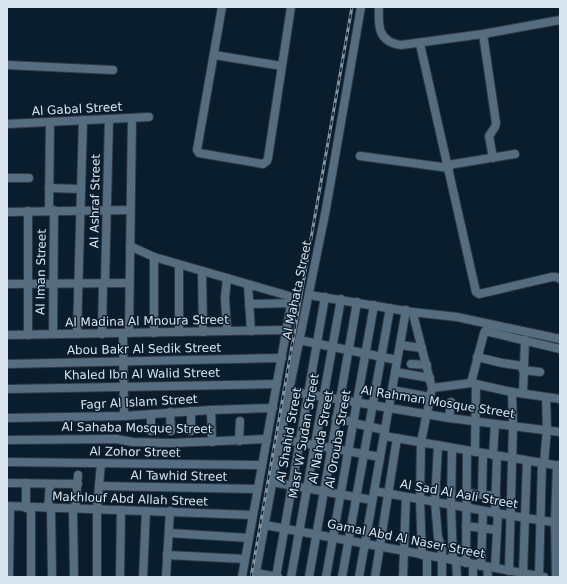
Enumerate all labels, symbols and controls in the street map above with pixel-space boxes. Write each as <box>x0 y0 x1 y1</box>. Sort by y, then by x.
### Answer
street label: Al Gabal Street <box>31 100 123 118</box>
street label: Al Ashraf Street <box>87 153 103 248</box>
street label: Al Iman Street <box>33 229 49 315</box>
street label: Al Mahata Street <box>280 239 314 341</box>
street label: Al Madina Al Mnoura Street <box>65 313 229 329</box>
street label: Abou Bakr Al Sedik Street <box>67 341 222 357</box>
street label: Khaled Ibn Al Walid Street <box>64 366 220 382</box>
street label: Masr W Sudan Street <box>286 372 322 499</box>
street label: Al Rahman Mosque Street <box>360 383 516 421</box>
street label: Al Shahid Street <box>274 386 304 484</box>
street label: Al Orouba Street <box>322 388 354 489</box>
street label: Al Nahda Street <box>306 389 336 485</box>
street label: Fagr Al Islam Street <box>80 392 198 412</box>
street label: Al Sahaba Mosque Street <box>61 420 213 436</box>
street label: Al Zohor Street <box>89 444 181 460</box>
street label: Al Tawhid Street <box>131 468 228 484</box>
street label: Al Sad Al Aali Street <box>399 477 519 511</box>
street label: Makhlouf Abd Allah Street <box>52 489 208 509</box>
street label: Gamal Abd Al Naser Street <box>326 517 486 561</box>

